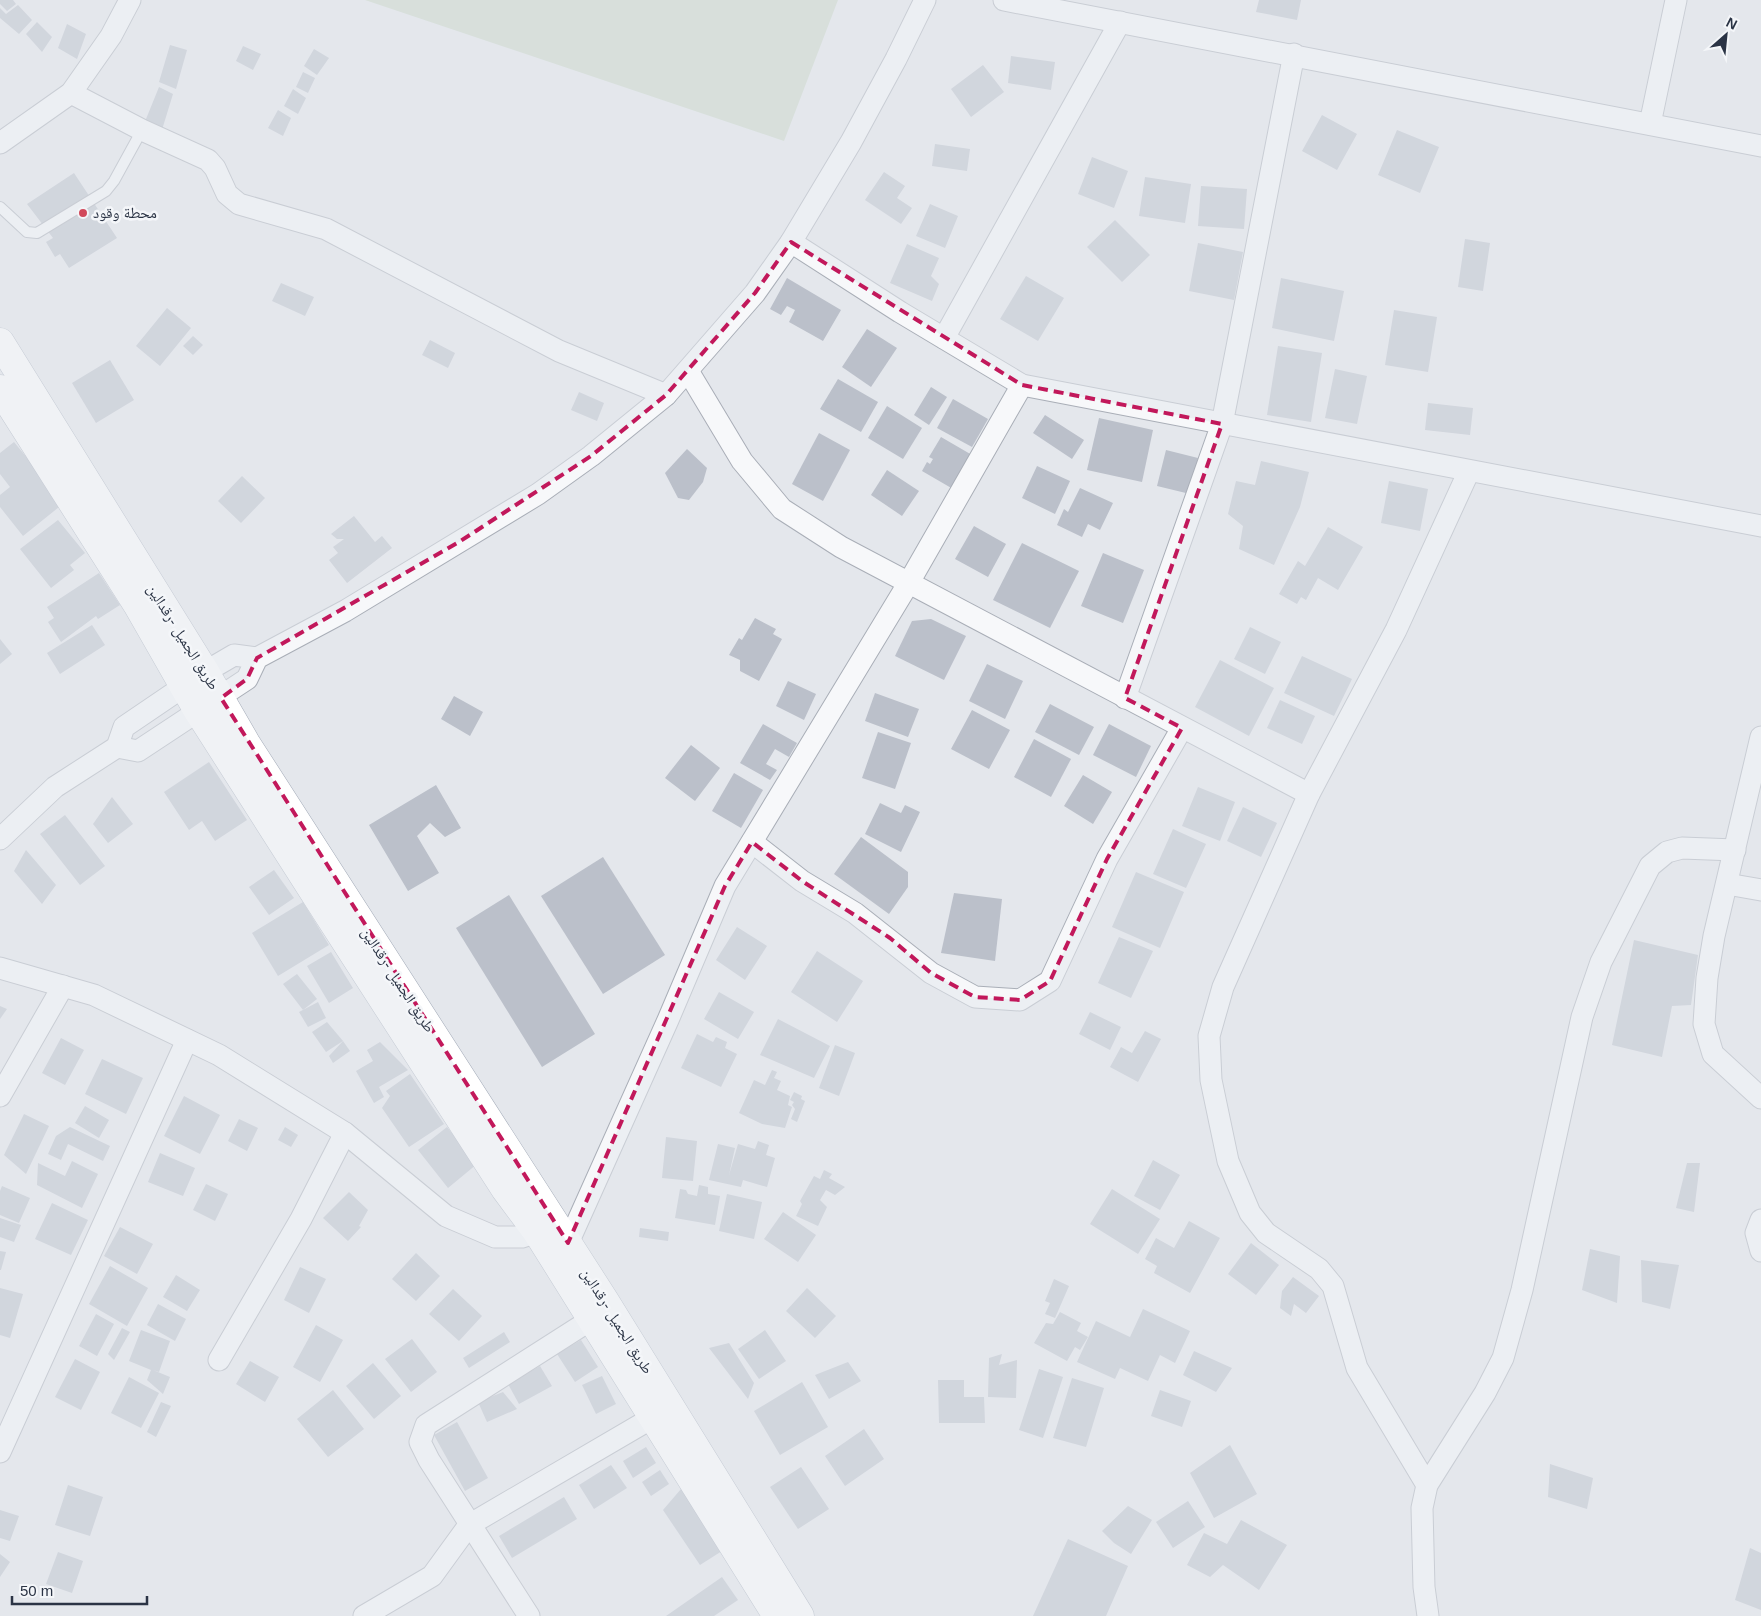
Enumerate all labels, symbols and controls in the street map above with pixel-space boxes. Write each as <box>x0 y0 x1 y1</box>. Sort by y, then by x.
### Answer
north arrow <box>1701 10 1751 60</box>
text: N <box>1724 14 1740 33</box>
place label: محطة وقود <box>93 204 157 222</box>
marker: محطة وقود <box>77 207 89 219</box>
street label: طريق الجميل -رقدالين <box>142 581 223 694</box>
street label: طريق الجميل -رقدالين <box>357 924 439 1036</box>
street label: طريق الجميل -رقدالين <box>576 1265 657 1378</box>
scale bar <box>12 1574 148 1606</box>
text: 50 m <box>20 1582 53 1599</box>

